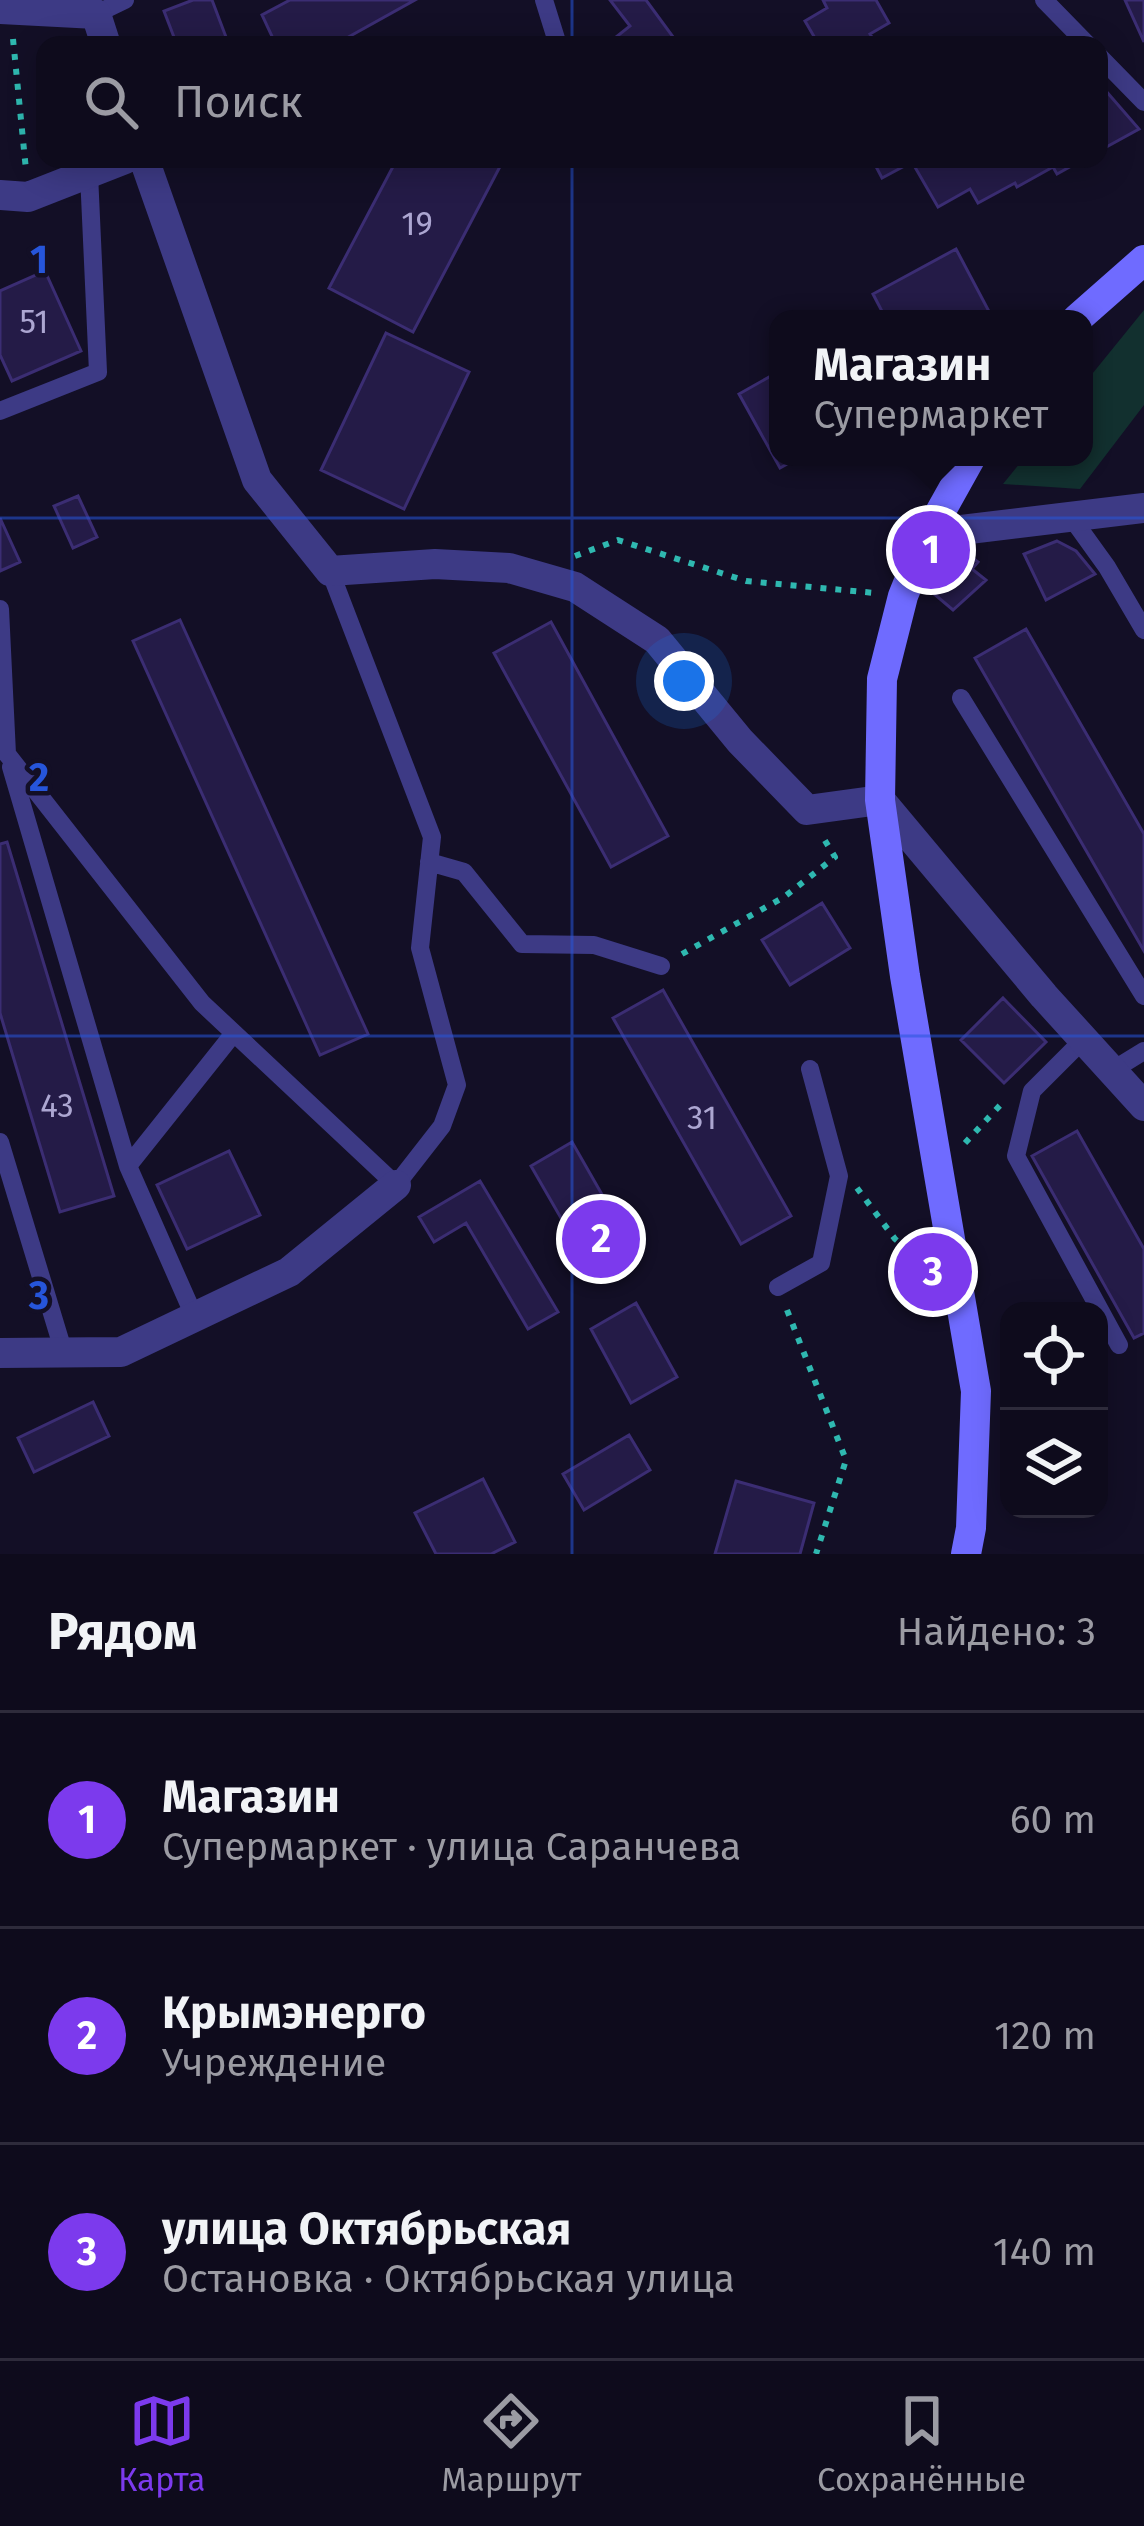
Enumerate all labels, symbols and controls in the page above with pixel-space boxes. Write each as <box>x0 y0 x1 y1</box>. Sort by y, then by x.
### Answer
search box <box>36 36 1108 168</box>
icon: search <box>78 69 144 135</box>
text: Поиск <box>174 75 303 129</box>
house number: 19 <box>401 204 433 244</box>
text: 1 <box>30 237 48 283</box>
house number: 51 <box>19 302 49 342</box>
popup <box>769 310 1093 466</box>
text: Магазин <box>814 338 991 392</box>
text: Супермаркет <box>814 392 1048 438</box>
pin: 1 <box>892 505 970 595</box>
your location <box>654 651 714 711</box>
text: 2 <box>29 755 49 801</box>
house number: 43 <box>40 1086 74 1126</box>
house number: 31 <box>687 1098 717 1138</box>
pin: 2 <box>562 1194 640 1284</box>
pin: 3 <box>894 1227 972 1317</box>
text: 3 <box>28 1273 49 1319</box>
map controls <box>1000 1302 1108 1518</box>
button: locate <box>1000 1302 1108 1410</box>
button: layers <box>1000 1410 1108 1518</box>
text: Рядом <box>48 1601 197 1663</box>
text: Найдено: 3 <box>897 1609 1096 1655</box>
text: Магазин <box>162 1770 340 1824</box>
text: 1 <box>78 1797 96 1843</box>
text: 60 m <box>1010 1797 1096 1843</box>
text: Супермаркет · улица Саранчева <box>162 1824 741 1870</box>
text: Крымэнерго <box>162 1986 426 2040</box>
text: 2 <box>77 2013 97 2059</box>
text: 120 m <box>994 2013 1096 2059</box>
text: Учреждение <box>162 2040 386 2086</box>
text: улица Октябрьская <box>162 2202 571 2256</box>
text: 3 <box>77 2229 97 2275</box>
text: 140 m <box>993 2229 1096 2275</box>
text: Остановка · Октябрьская улица <box>162 2256 735 2302</box>
tab: Карта <box>118 2388 205 2500</box>
tab: Маршрут <box>441 2388 581 2500</box>
tab: Сохранённые <box>817 2388 1026 2500</box>

